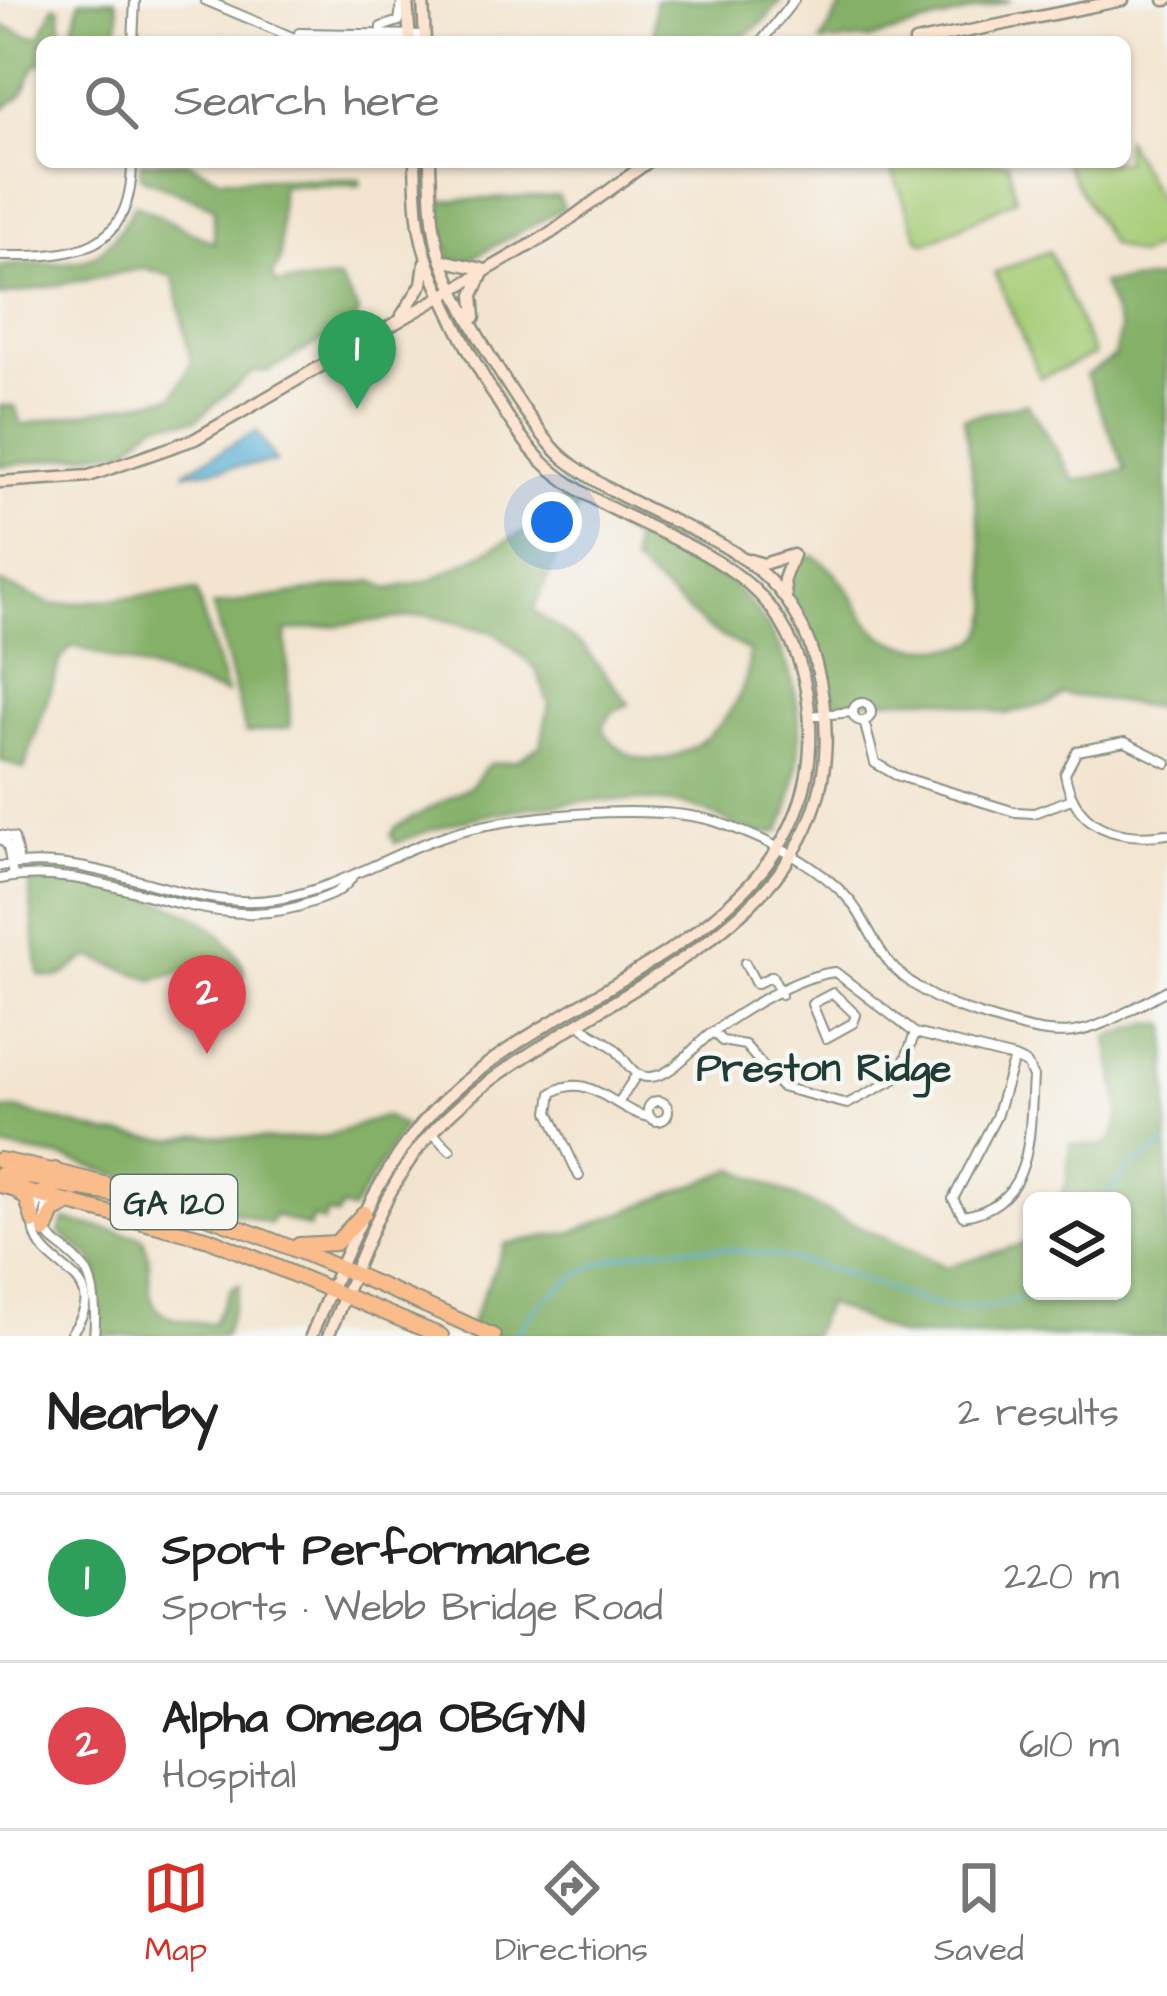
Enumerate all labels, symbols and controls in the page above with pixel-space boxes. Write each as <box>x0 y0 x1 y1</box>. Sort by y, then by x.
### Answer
search box <box>36 36 1131 168</box>
icon: search <box>78 69 144 135</box>
text: Search here <box>174 71 440 133</box>
pin: 1 <box>318 310 396 409</box>
your location <box>522 492 582 552</box>
pin: 2 <box>168 955 246 1054</box>
district label: Preston Ridge <box>697 1043 951 1098</box>
road number: GA 120 <box>111 1175 237 1229</box>
map controls <box>1023 1192 1131 1300</box>
button: layers <box>1023 1192 1131 1300</box>
text: Nearby <box>48 1379 218 1450</box>
text: 2 results <box>958 1387 1119 1441</box>
text: Sport Performance <box>162 1520 590 1582</box>
text: 1 <box>85 1551 90 1605</box>
text: 220 m <box>1004 1551 1119 1605</box>
text: Sports · Webb Bridge Road <box>162 1582 663 1636</box>
text: Alpha Omega OBGYN <box>162 1688 585 1750</box>
text: 2 <box>76 1719 98 1773</box>
text: 610 m <box>1019 1719 1119 1773</box>
text: Hospital <box>162 1750 296 1804</box>
tab: Map <box>143 1855 209 1973</box>
tab: Directions <box>495 1855 648 1973</box>
tab: Saved <box>934 1855 1024 1973</box>

